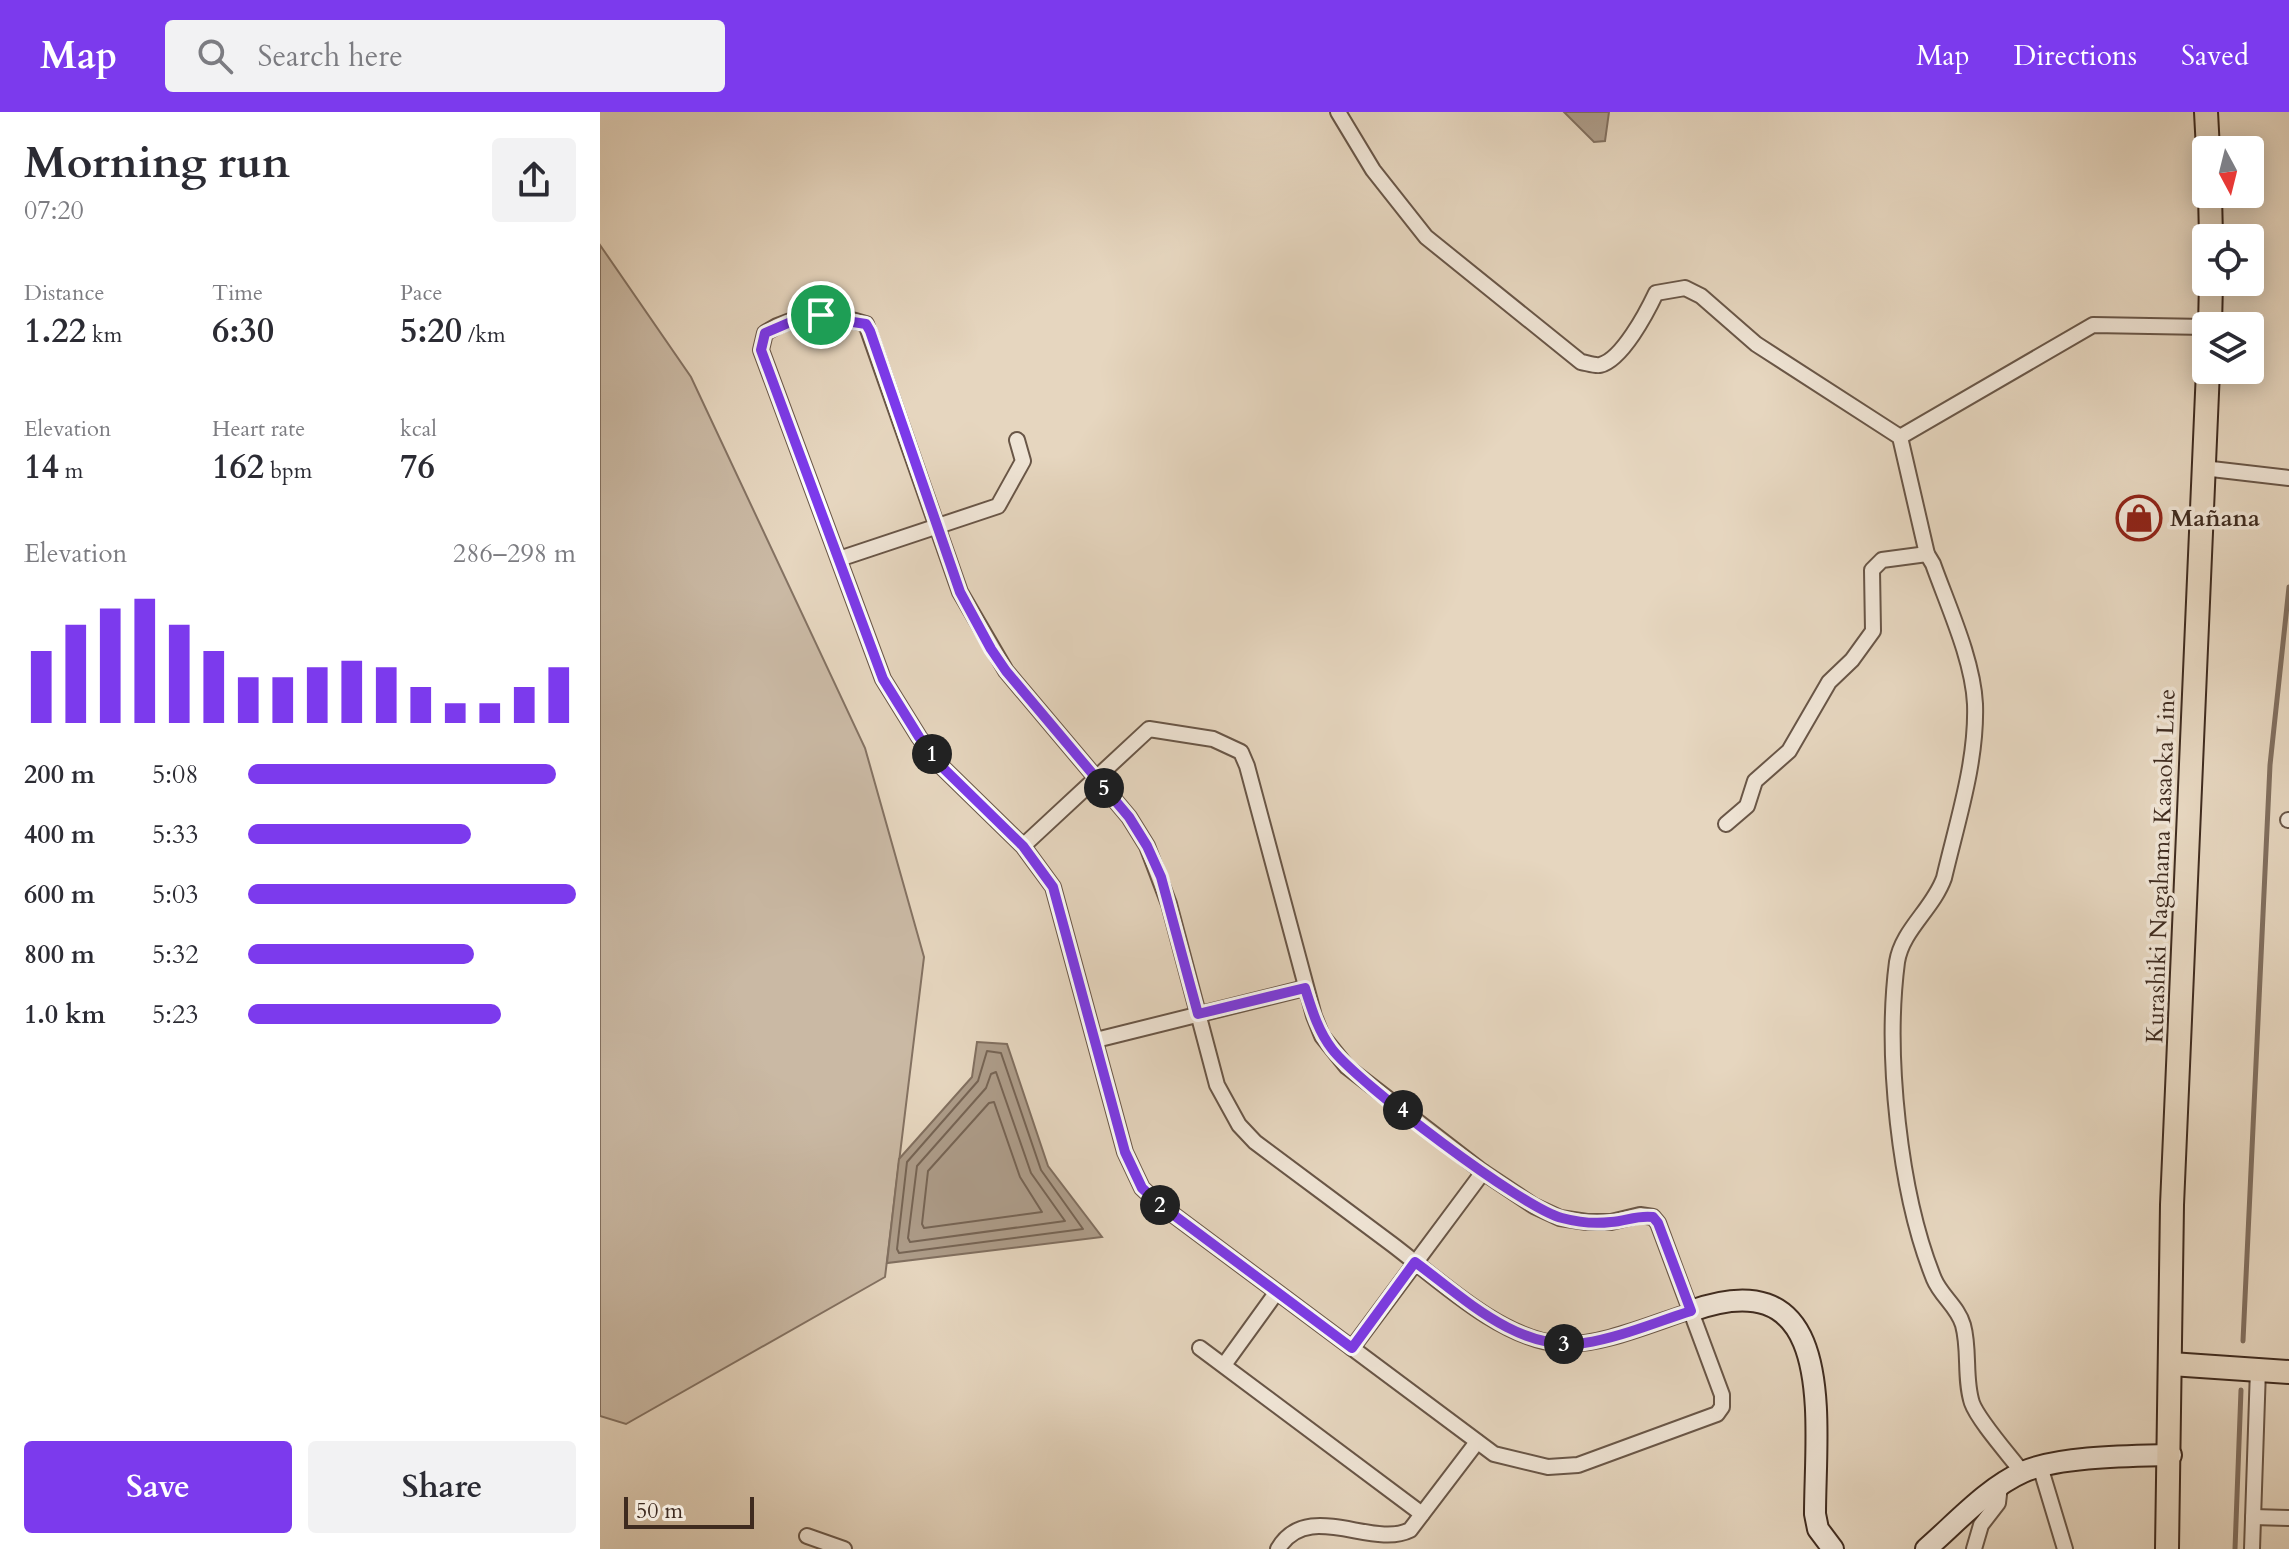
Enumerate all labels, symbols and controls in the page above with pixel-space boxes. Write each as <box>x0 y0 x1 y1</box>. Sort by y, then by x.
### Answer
search box <box>165 20 725 92</box>
text: Map <box>40 30 117 82</box>
icon: search <box>193 34 237 78</box>
text: Search here <box>257 36 403 77</box>
text: Map <box>1916 37 1970 75</box>
text: Directions <box>2014 37 2137 75</box>
text: Saved <box>2181 37 2249 75</box>
text: Morning run <box>24 133 290 193</box>
north arrow <box>2192 136 2264 208</box>
map controls <box>2192 136 2264 384</box>
button: share <box>492 138 576 222</box>
text: 07:20 <box>24 193 84 228</box>
button: locate <box>2192 224 2264 296</box>
text: Distance <box>24 278 104 308</box>
text: Time <box>212 278 263 308</box>
text: Pace <box>400 278 443 308</box>
pin <box>787 281 855 349</box>
icon: arrive <box>799 293 843 337</box>
text: 1.22 <box>24 308 86 354</box>
text: 6:30 <box>212 308 274 354</box>
text: 5:20 <box>400 308 462 354</box>
button: layers <box>2192 312 2264 384</box>
text: km <box>86 320 122 350</box>
text: /km <box>462 320 506 350</box>
text: Elevation <box>24 414 111 444</box>
text: Heart rate <box>212 414 305 444</box>
text: kcal <box>400 414 437 444</box>
text: 14 <box>24 444 59 490</box>
text: 162 <box>212 444 264 490</box>
text: 76 <box>400 444 435 490</box>
text: m <box>59 456 83 486</box>
text: bpm <box>264 456 312 486</box>
shop icon: Mañana <box>2115 494 2163 542</box>
place label: Mañana <box>2170 502 2260 535</box>
text: Elevation <box>24 536 127 571</box>
text: 286–298 m <box>453 536 576 571</box>
street label: Kurashiki Nagahama Kasaoka Line <box>2138 688 2184 1044</box>
pin: 1 <box>912 734 952 774</box>
text: 1 <box>926 739 938 769</box>
text: 200 m <box>24 757 95 792</box>
text: 5:08 <box>152 757 199 792</box>
pin: 5 <box>1084 768 1124 808</box>
text: 5 <box>1098 773 1110 803</box>
text: 400 m <box>24 817 95 852</box>
text: 5:33 <box>152 817 199 852</box>
text: 600 m <box>24 877 95 912</box>
text: 5:03 <box>152 877 199 912</box>
text: 800 m <box>24 937 95 972</box>
text: 5:32 <box>152 937 199 972</box>
text: 1.0 km <box>24 997 105 1032</box>
text: 5:23 <box>152 997 199 1032</box>
pin: 4 <box>1383 1090 1423 1130</box>
text: 4 <box>1397 1095 1409 1125</box>
pin: 2 <box>1140 1185 1180 1225</box>
text: 2 <box>1154 1190 1166 1220</box>
pin: 3 <box>1544 1324 1584 1364</box>
text: 3 <box>1558 1329 1570 1359</box>
button: Save <box>24 1441 292 1533</box>
button: Share <box>308 1441 576 1533</box>
scale bar <box>624 1493 754 1529</box>
text: 50 m <box>636 1496 683 1526</box>

